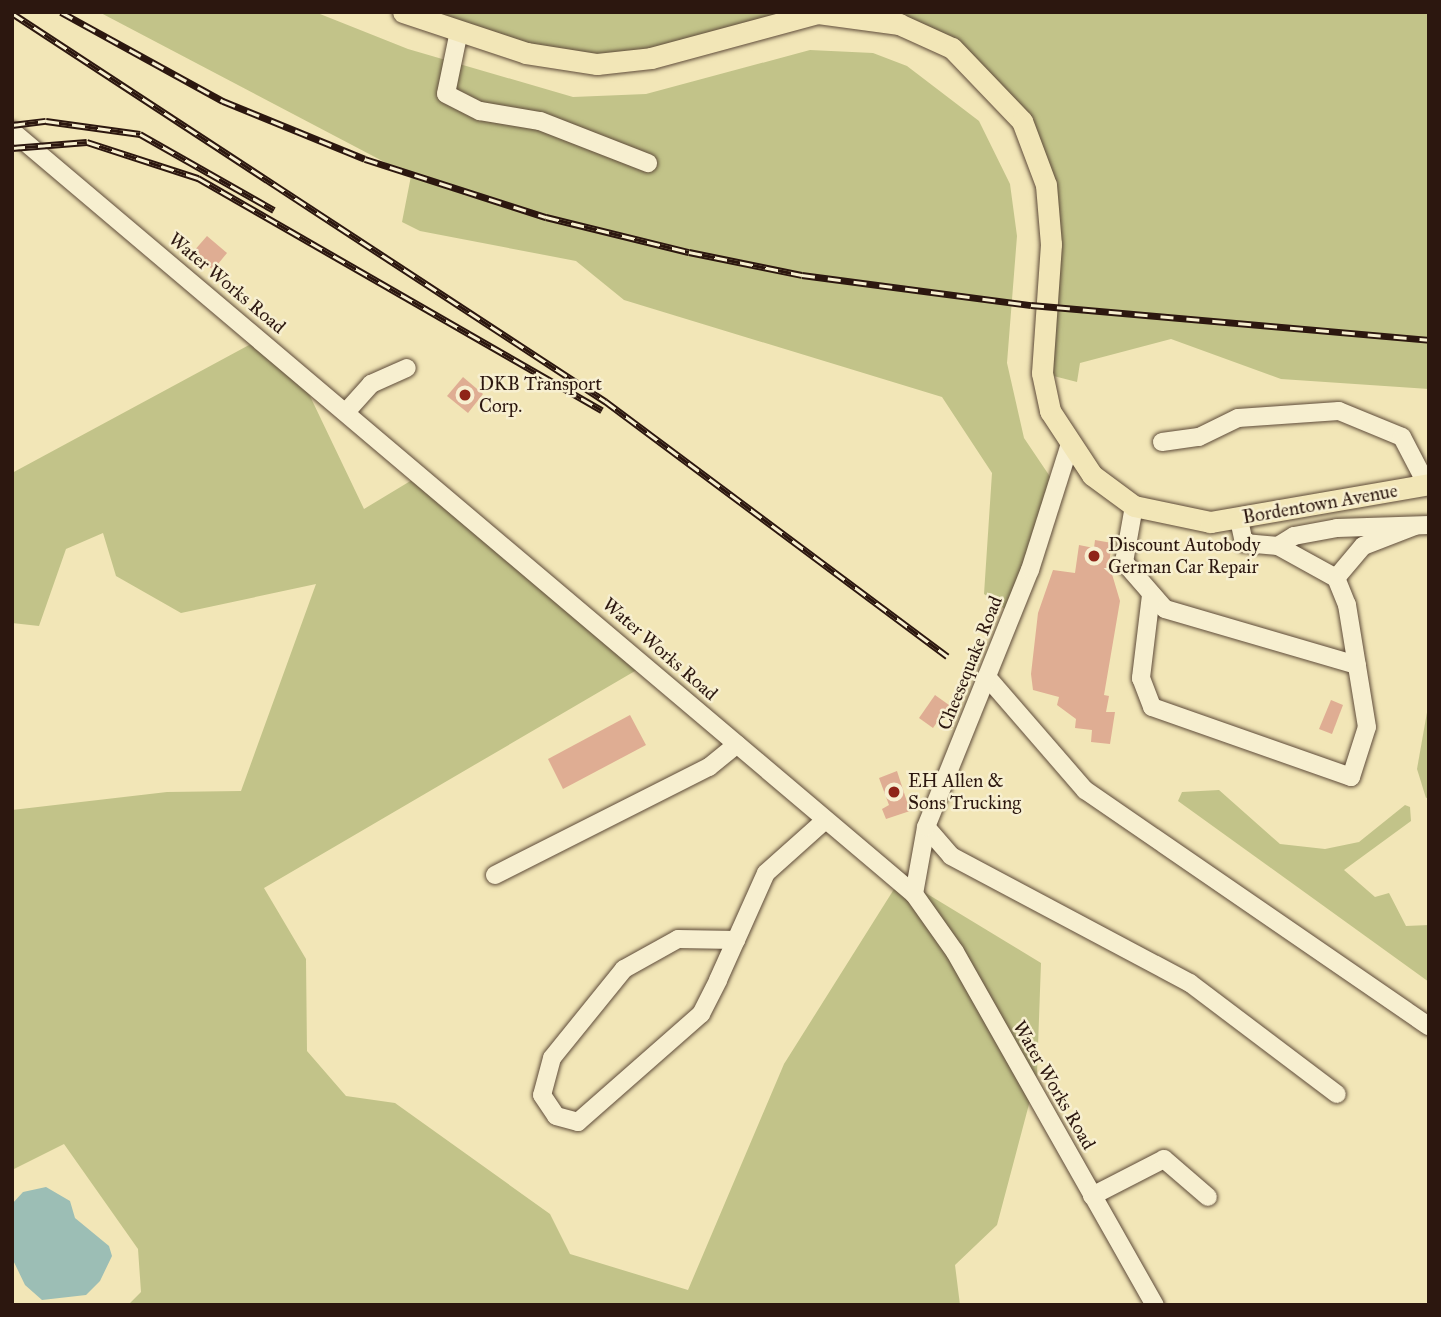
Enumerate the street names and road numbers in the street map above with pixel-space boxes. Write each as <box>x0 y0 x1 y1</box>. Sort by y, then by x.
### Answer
street label: Water Works Road <box>164 228 290 338</box>
street label: Bordentown Avenue <box>1241 479 1399 529</box>
street label: Water Works Road <box>598 593 722 705</box>
street label: Cheesequake Road <box>933 593 1007 733</box>
street label: Water Works Road <box>1008 1016 1100 1154</box>

